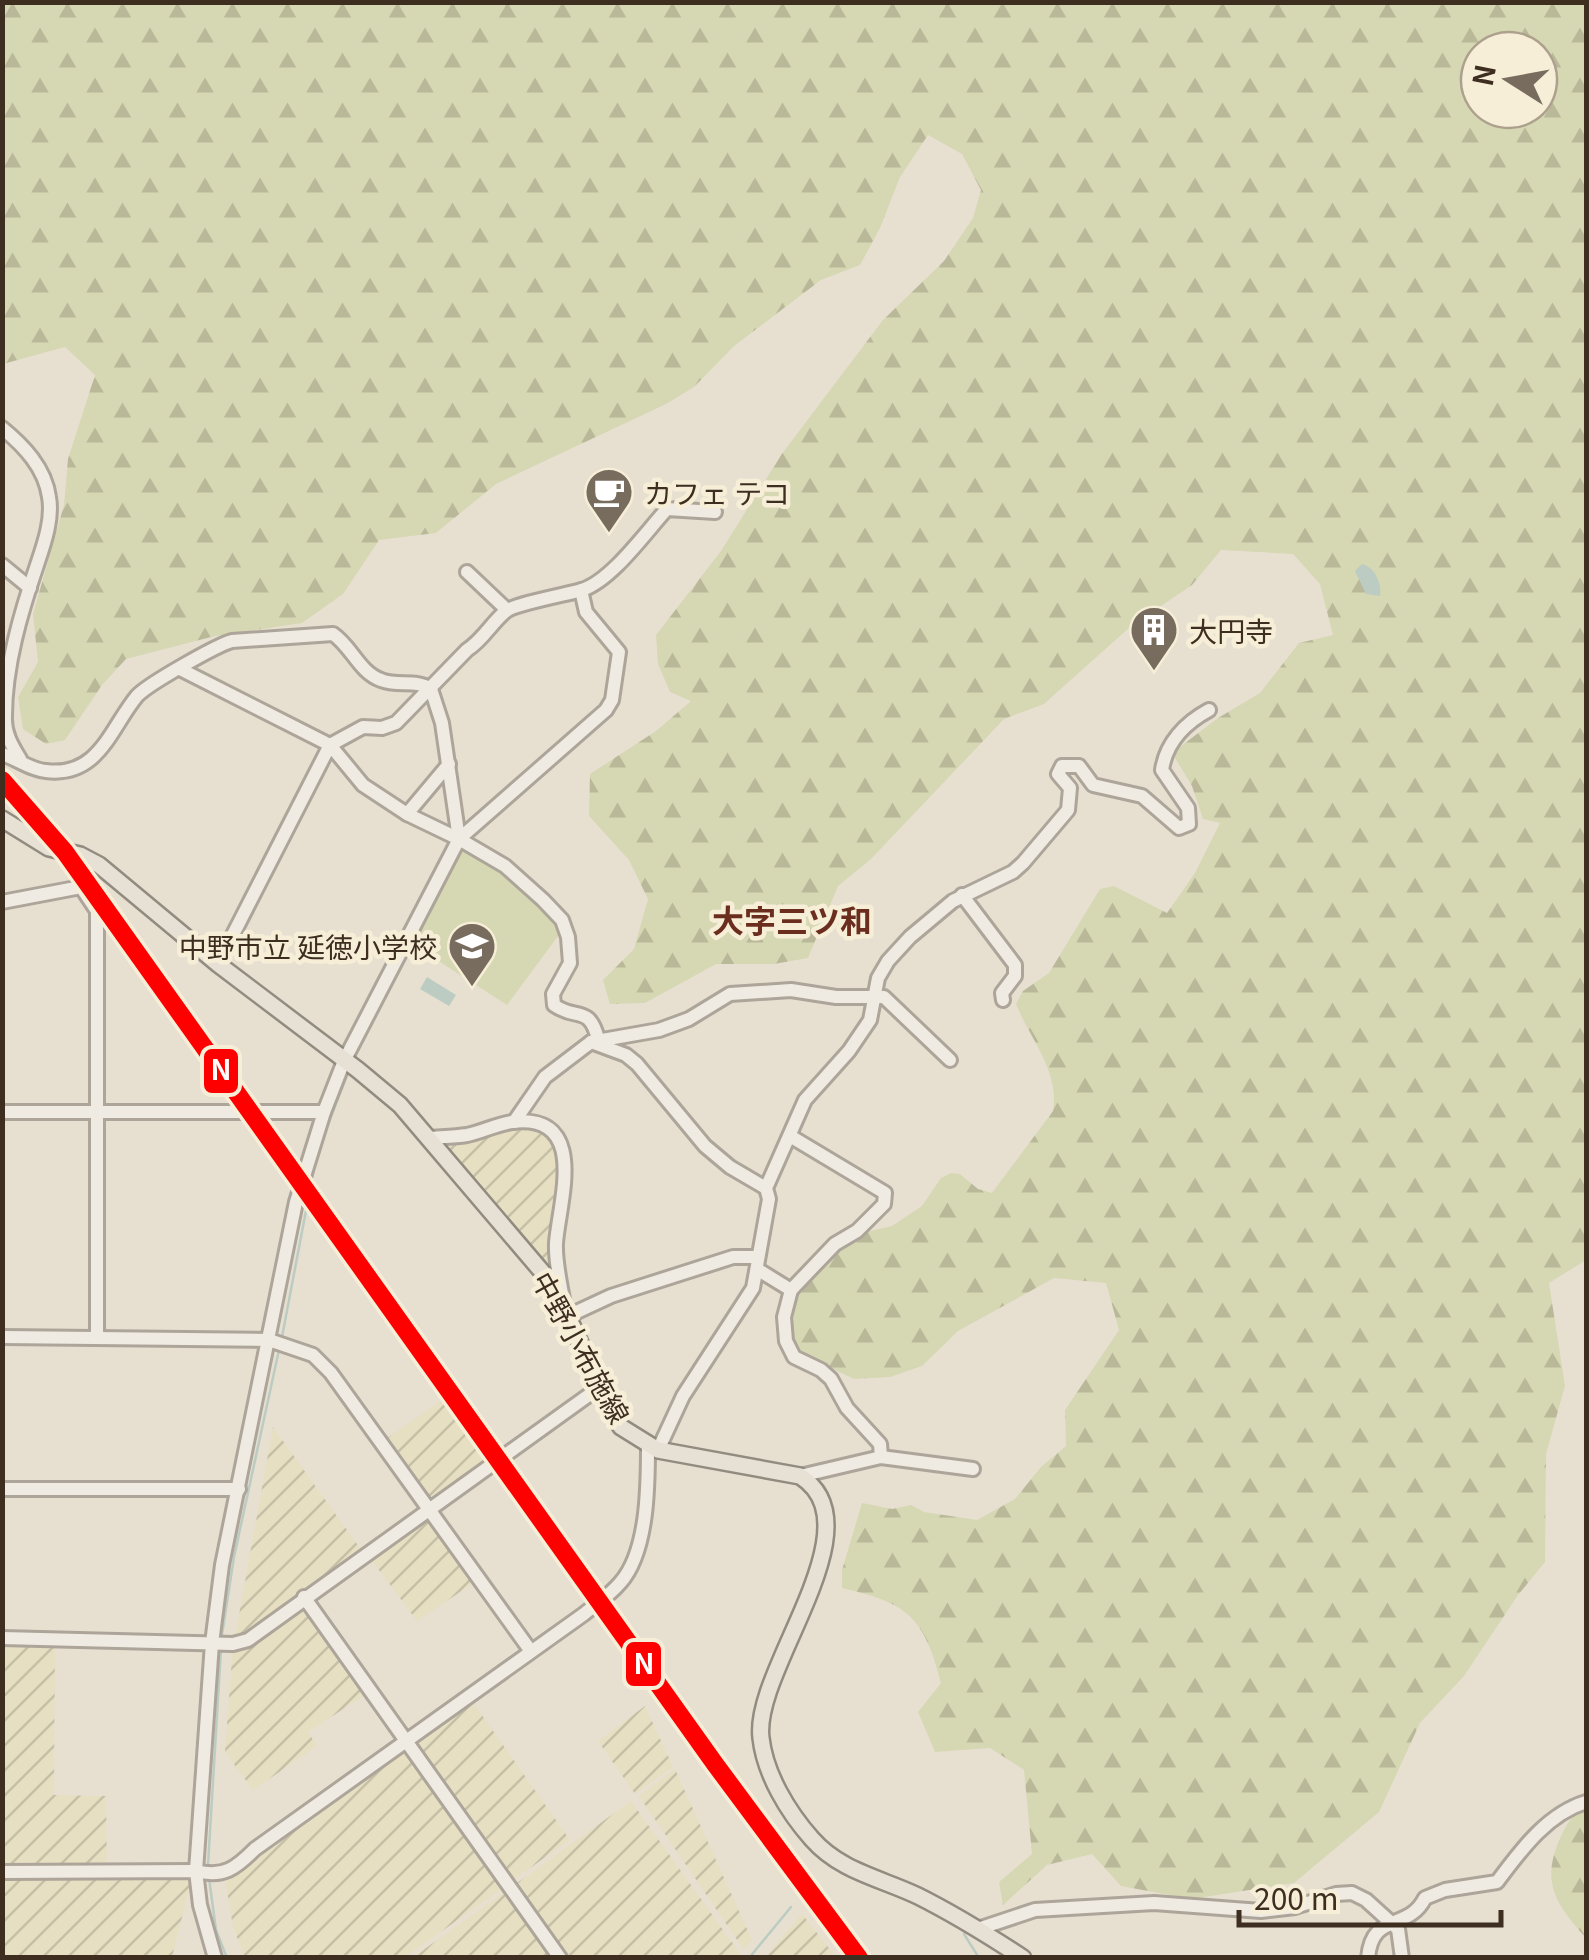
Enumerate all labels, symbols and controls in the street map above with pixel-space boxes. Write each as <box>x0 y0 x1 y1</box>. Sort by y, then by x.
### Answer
north arrow <box>1459 30 1559 130</box>
text: N <box>1461 61 1504 89</box>
cafe icon: カフェ テコ <box>583 466 635 534</box>
place label: カフェ テコ <box>644 472 790 512</box>
building icon: 大円寺 <box>1128 604 1180 672</box>
place label: 大円寺 <box>1189 610 1273 650</box>
district label: 大字三ツ和 <box>712 896 872 942</box>
school or university icon: 中野市立 延徳小学校 <box>446 920 498 988</box>
place label: 中野市立 延徳小学校 <box>179 926 437 966</box>
line badge: N <box>202 1047 240 1095</box>
text: N <box>211 1048 231 1088</box>
street label: 中野小布施線 <box>524 1264 640 1430</box>
line badge: N <box>624 1640 663 1688</box>
text: N <box>634 1642 654 1682</box>
scale bar <box>1239 1865 1502 1927</box>
text: 200 m <box>1254 1875 1338 1919</box>

